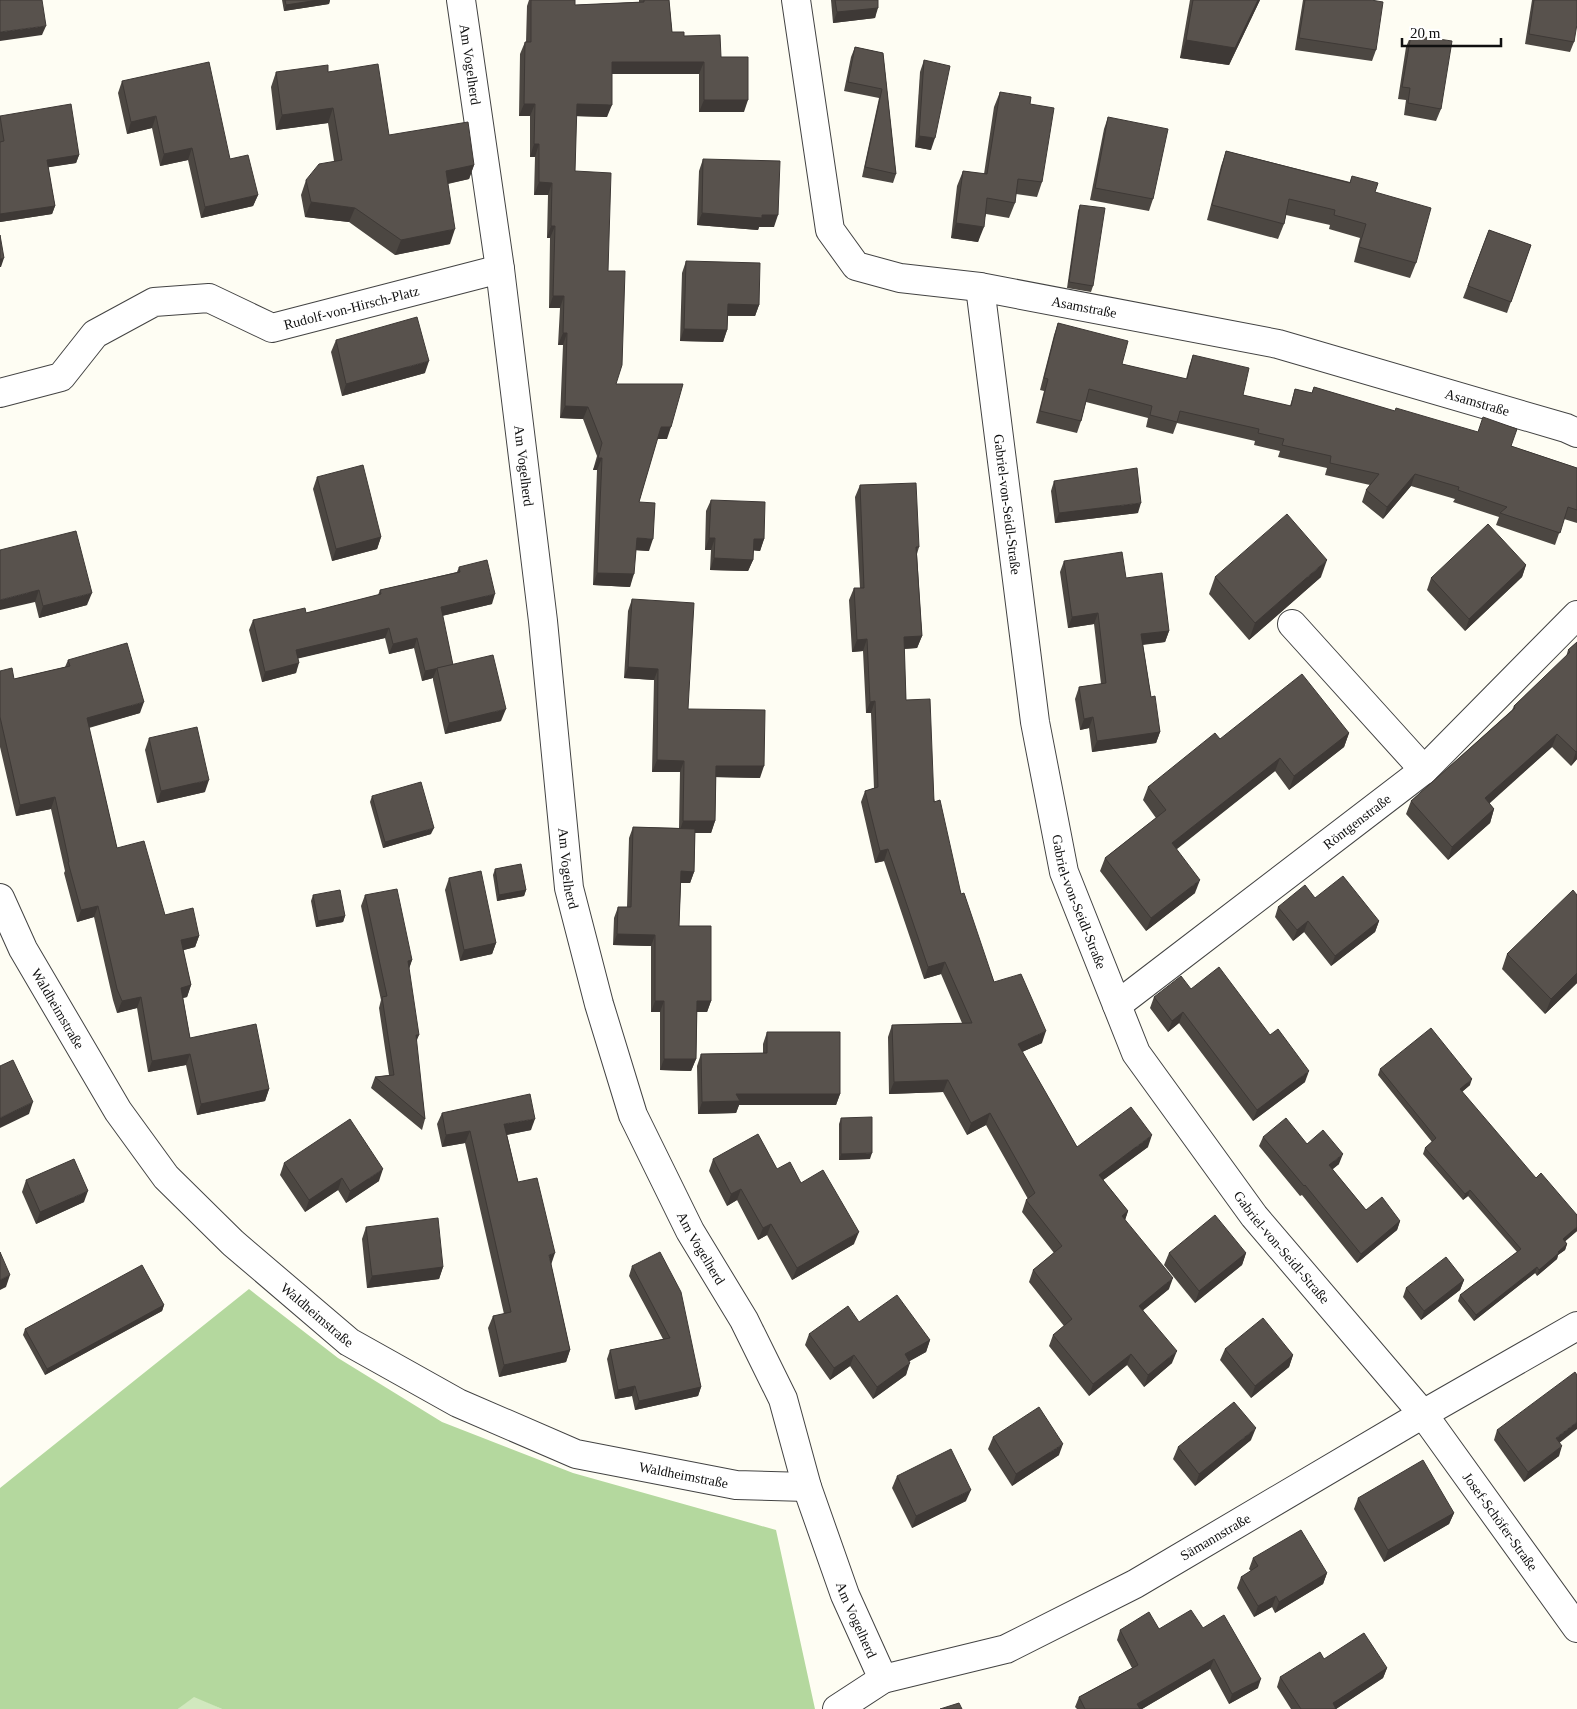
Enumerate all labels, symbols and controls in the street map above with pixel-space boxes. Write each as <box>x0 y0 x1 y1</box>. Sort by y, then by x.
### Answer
scale bar <box>1402 15 1501 47</box>
street label: Am Vogelherd <box>457 23 484 106</box>
text: 20 m <box>1410 25 1441 41</box>
street label: Rudolf-von-Hirsch-Platz <box>282 283 421 332</box>
street label: Asamstraße <box>1050 293 1118 320</box>
street label: Asamstraße <box>1443 386 1511 419</box>
street label: Am Vogelherd <box>512 424 536 507</box>
street label: Gabriel-von-Seidl-Straße <box>991 433 1024 575</box>
street label: Röntgenstraße <box>1320 791 1393 852</box>
street label: Am Vogelherd <box>556 827 582 910</box>
street label: Gabriel-von-Seidl-Straße <box>1049 833 1109 971</box>
street label: Waldheimstraße <box>29 966 87 1051</box>
street label: Gabriel-von-Seidl-Straße <box>1231 1188 1333 1306</box>
street label: Am Vogelherd <box>674 1209 728 1287</box>
street label: Waldheimstraße <box>278 1280 356 1350</box>
street label: Waldheimstraße <box>638 1459 730 1491</box>
street label: Josef-Schöfer-Straße <box>1460 1470 1541 1573</box>
street label: Sämannstraße <box>1177 1510 1253 1563</box>
street label: Am Vogelherd <box>833 1580 880 1660</box>

